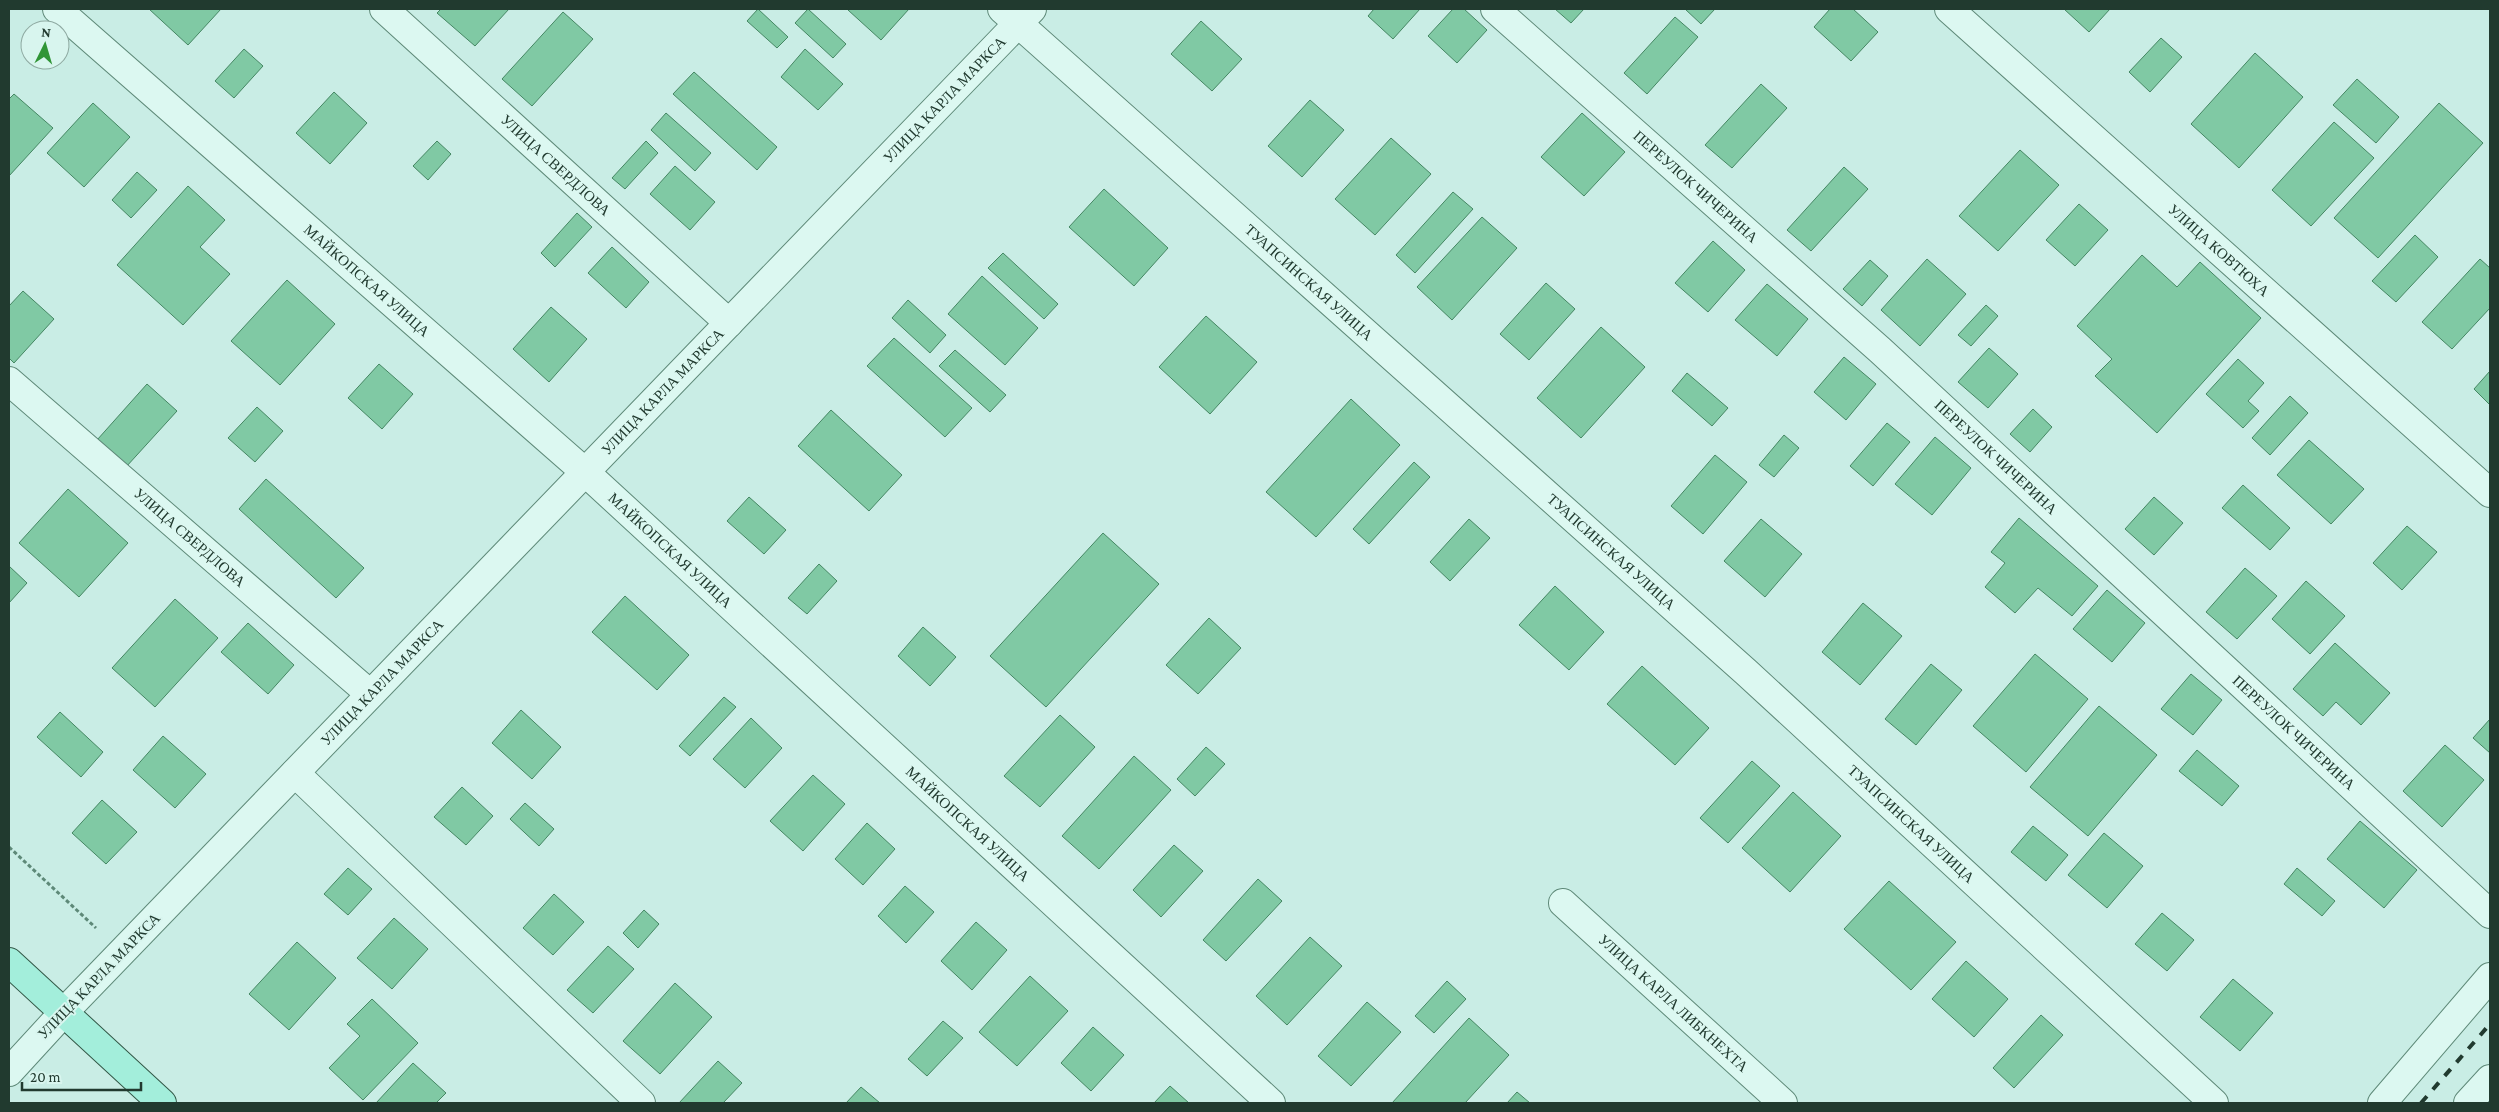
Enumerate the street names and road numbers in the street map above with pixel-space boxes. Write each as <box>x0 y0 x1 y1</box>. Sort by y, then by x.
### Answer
street label: УЛИЦА КАРЛА МАРКСА <box>880 33 1009 166</box>
street label: УЛИЦА СВЕРДЛОВА <box>498 111 614 219</box>
street label: ПЕРЕУЛОК ЧИЧЕРИНА <box>1630 127 1761 246</box>
street label: УЛИЦА КОВТЮХА <box>2165 201 2273 300</box>
street label: МАЙКОПСКАЯ УЛИЦА <box>301 221 433 340</box>
street label: ТУАПСИНСКАЯ УЛИЦА <box>1242 221 1376 344</box>
street label: УЛИЦА КАРЛА МАРКСА <box>598 325 727 458</box>
street label: ПЕРЕУЛОК ЧИЧЕРИНА <box>1931 397 2060 518</box>
street label: УЛИЦА СВЕРДЛОВА <box>131 485 249 590</box>
street label: МАЙКОПСКАЯ УЛИЦА <box>605 490 735 611</box>
street label: ТУАПСИНСКАЯ УЛИЦА <box>1544 491 1678 613</box>
street label: УЛИЦА КАРЛА МАРКСА <box>318 616 446 749</box>
street label: ПЕРЕУЛОК ЧИЧЕРИНА <box>2229 672 2358 793</box>
street label: ТУАПСИНСКАЯ УЛИЦА <box>1845 762 1978 886</box>
street label: МАЙКОПСКАЯ УЛИЦА <box>903 763 1033 885</box>
street label: УЛИЦА КАРЛА МАРКСА <box>35 910 163 1042</box>
street label: УЛИЦА КАРЛА ЛИБКНЕХТА <box>1595 931 1751 1075</box>

